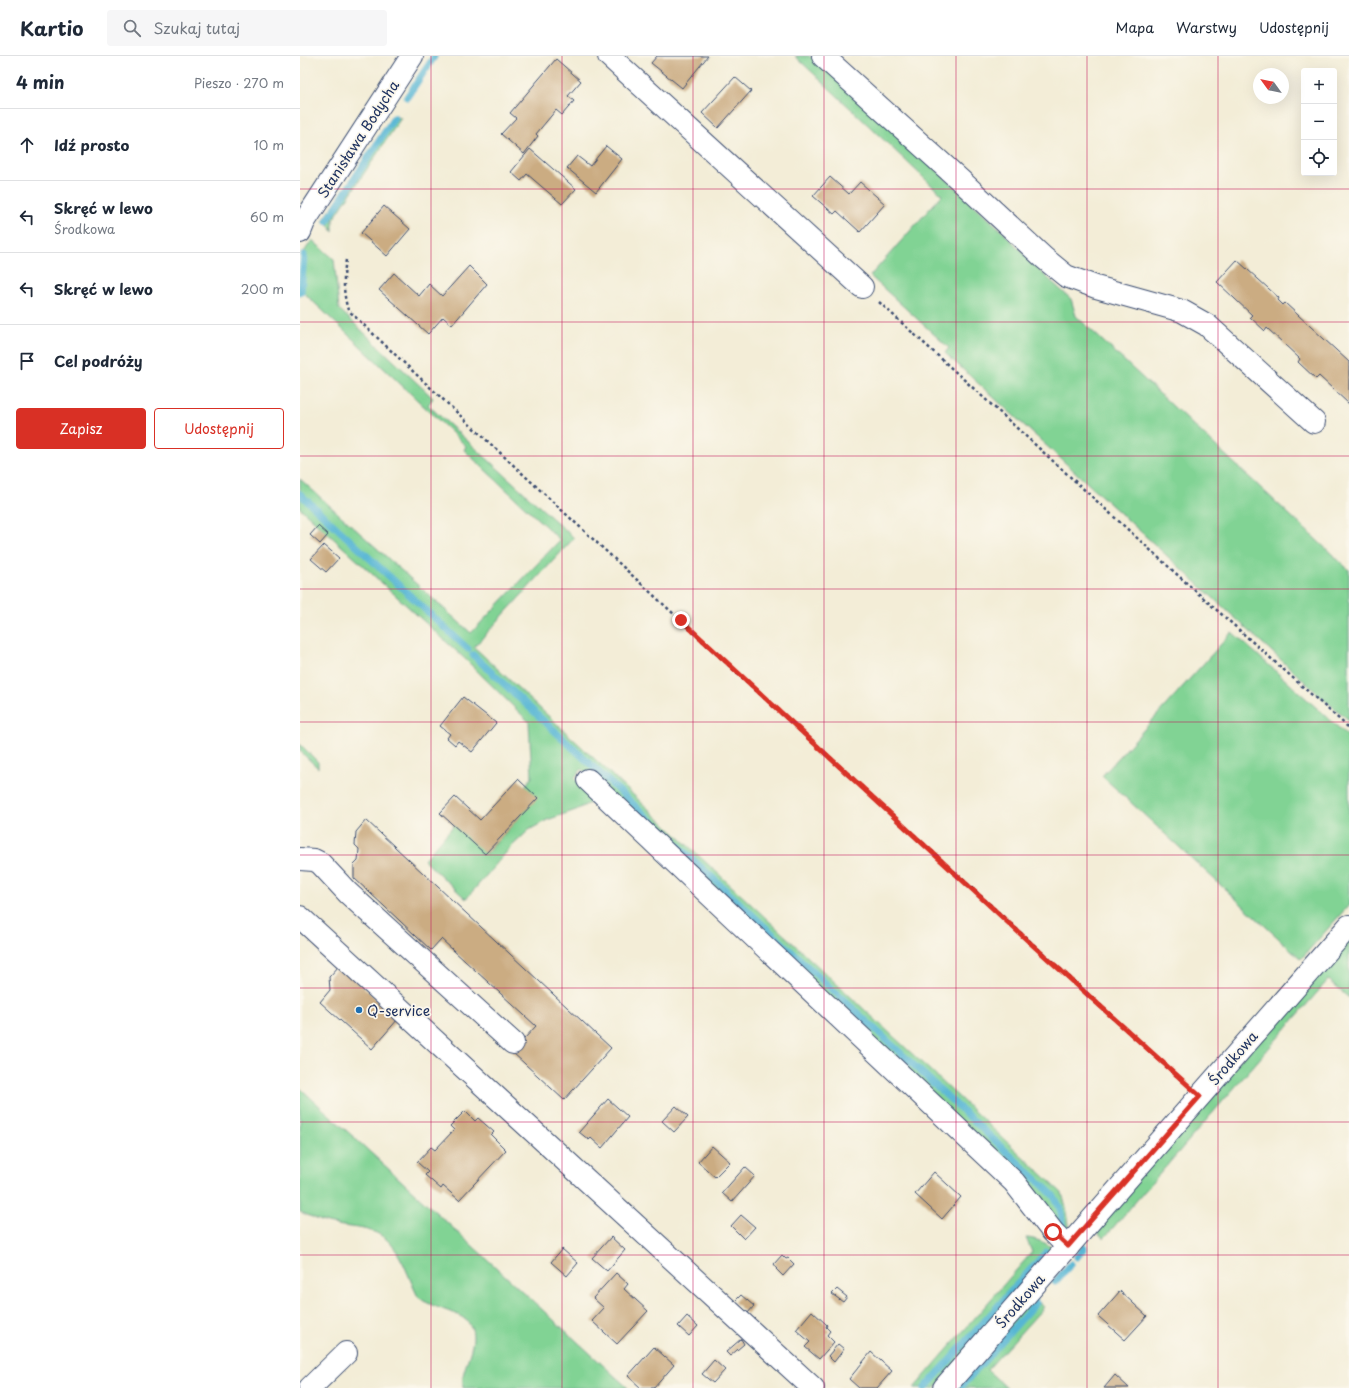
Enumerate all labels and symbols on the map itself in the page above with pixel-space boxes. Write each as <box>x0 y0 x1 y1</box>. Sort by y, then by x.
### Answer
north arrow <box>1253 68 1289 104</box>
street label: Stanisława Bodycha <box>312 76 404 202</box>
route end <box>672 611 690 629</box>
place label: Q-service <box>367 1000 430 1021</box>
marker: Q-service <box>354 1005 364 1015</box>
street label: Środkowa <box>1203 1026 1263 1090</box>
route start <box>1044 1223 1062 1241</box>
street label: Środkowa <box>990 1269 1050 1333</box>

